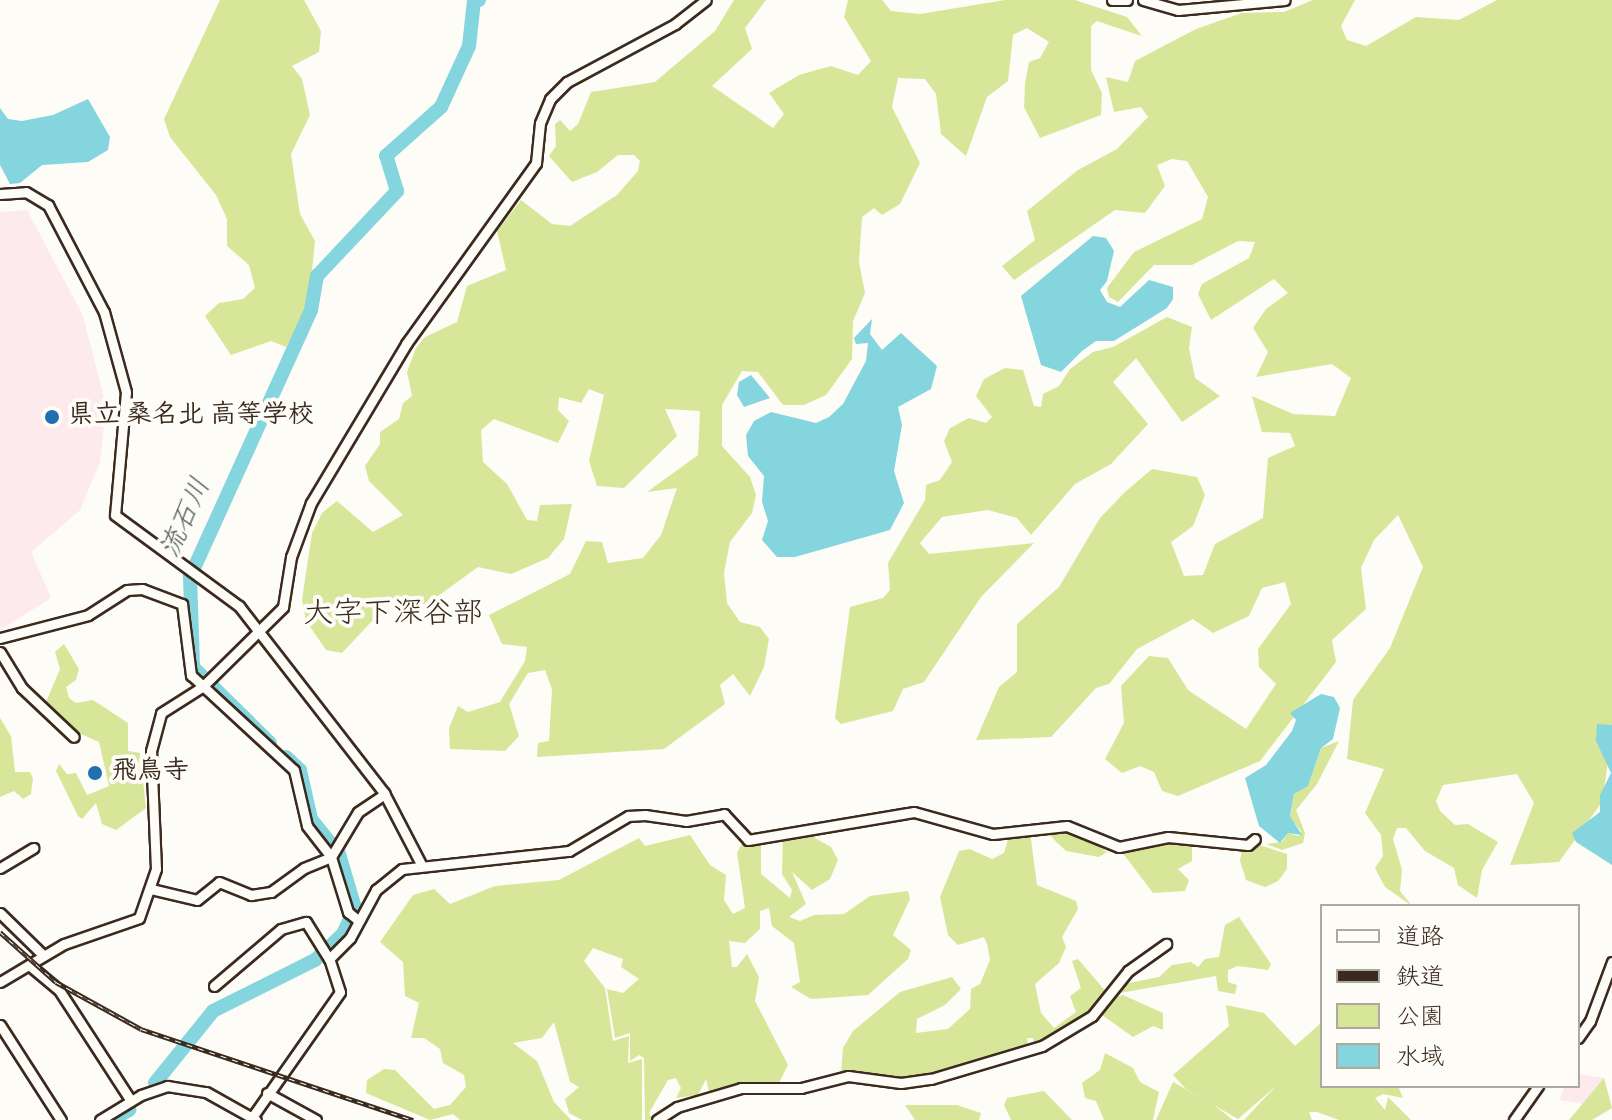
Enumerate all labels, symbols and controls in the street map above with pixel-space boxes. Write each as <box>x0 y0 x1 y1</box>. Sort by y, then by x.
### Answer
place label: 県立 桑名北 高等学校 <box>68 401 314 433</box>
marker: 県立 桑名北 高等学校 <box>43 408 61 426</box>
water label: 流石川 <box>156 474 220 564</box>
district label: 大字下深谷部 <box>303 599 483 635</box>
place label: 飛鳥寺 <box>111 757 189 789</box>
marker: 飛鳥寺 <box>86 764 104 782</box>
legend <box>1320 904 1580 1088</box>
text: 道路 <box>1396 922 1444 956</box>
text: 鉄道 <box>1396 962 1444 996</box>
text: 公園 <box>1396 1002 1444 1036</box>
text: 水域 <box>1396 1042 1444 1076</box>

